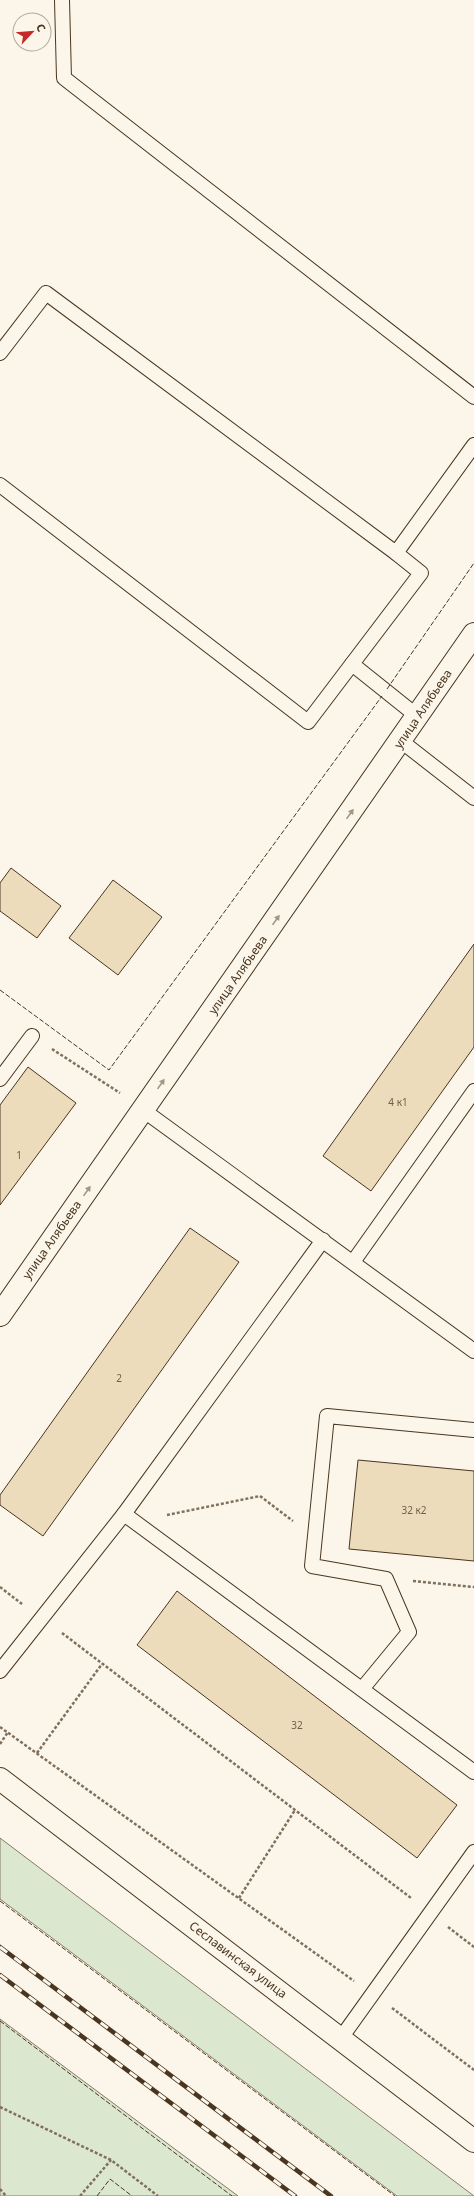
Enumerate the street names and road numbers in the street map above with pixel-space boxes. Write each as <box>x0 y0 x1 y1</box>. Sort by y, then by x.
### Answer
street label: улица Алябьева <box>390 666 456 752</box>
street label: улица Алябьева <box>204 932 271 1017</box>
street label: улица Алябьева <box>18 1197 85 1282</box>
street label: Сеславинская улица <box>186 1917 291 2002</box>

